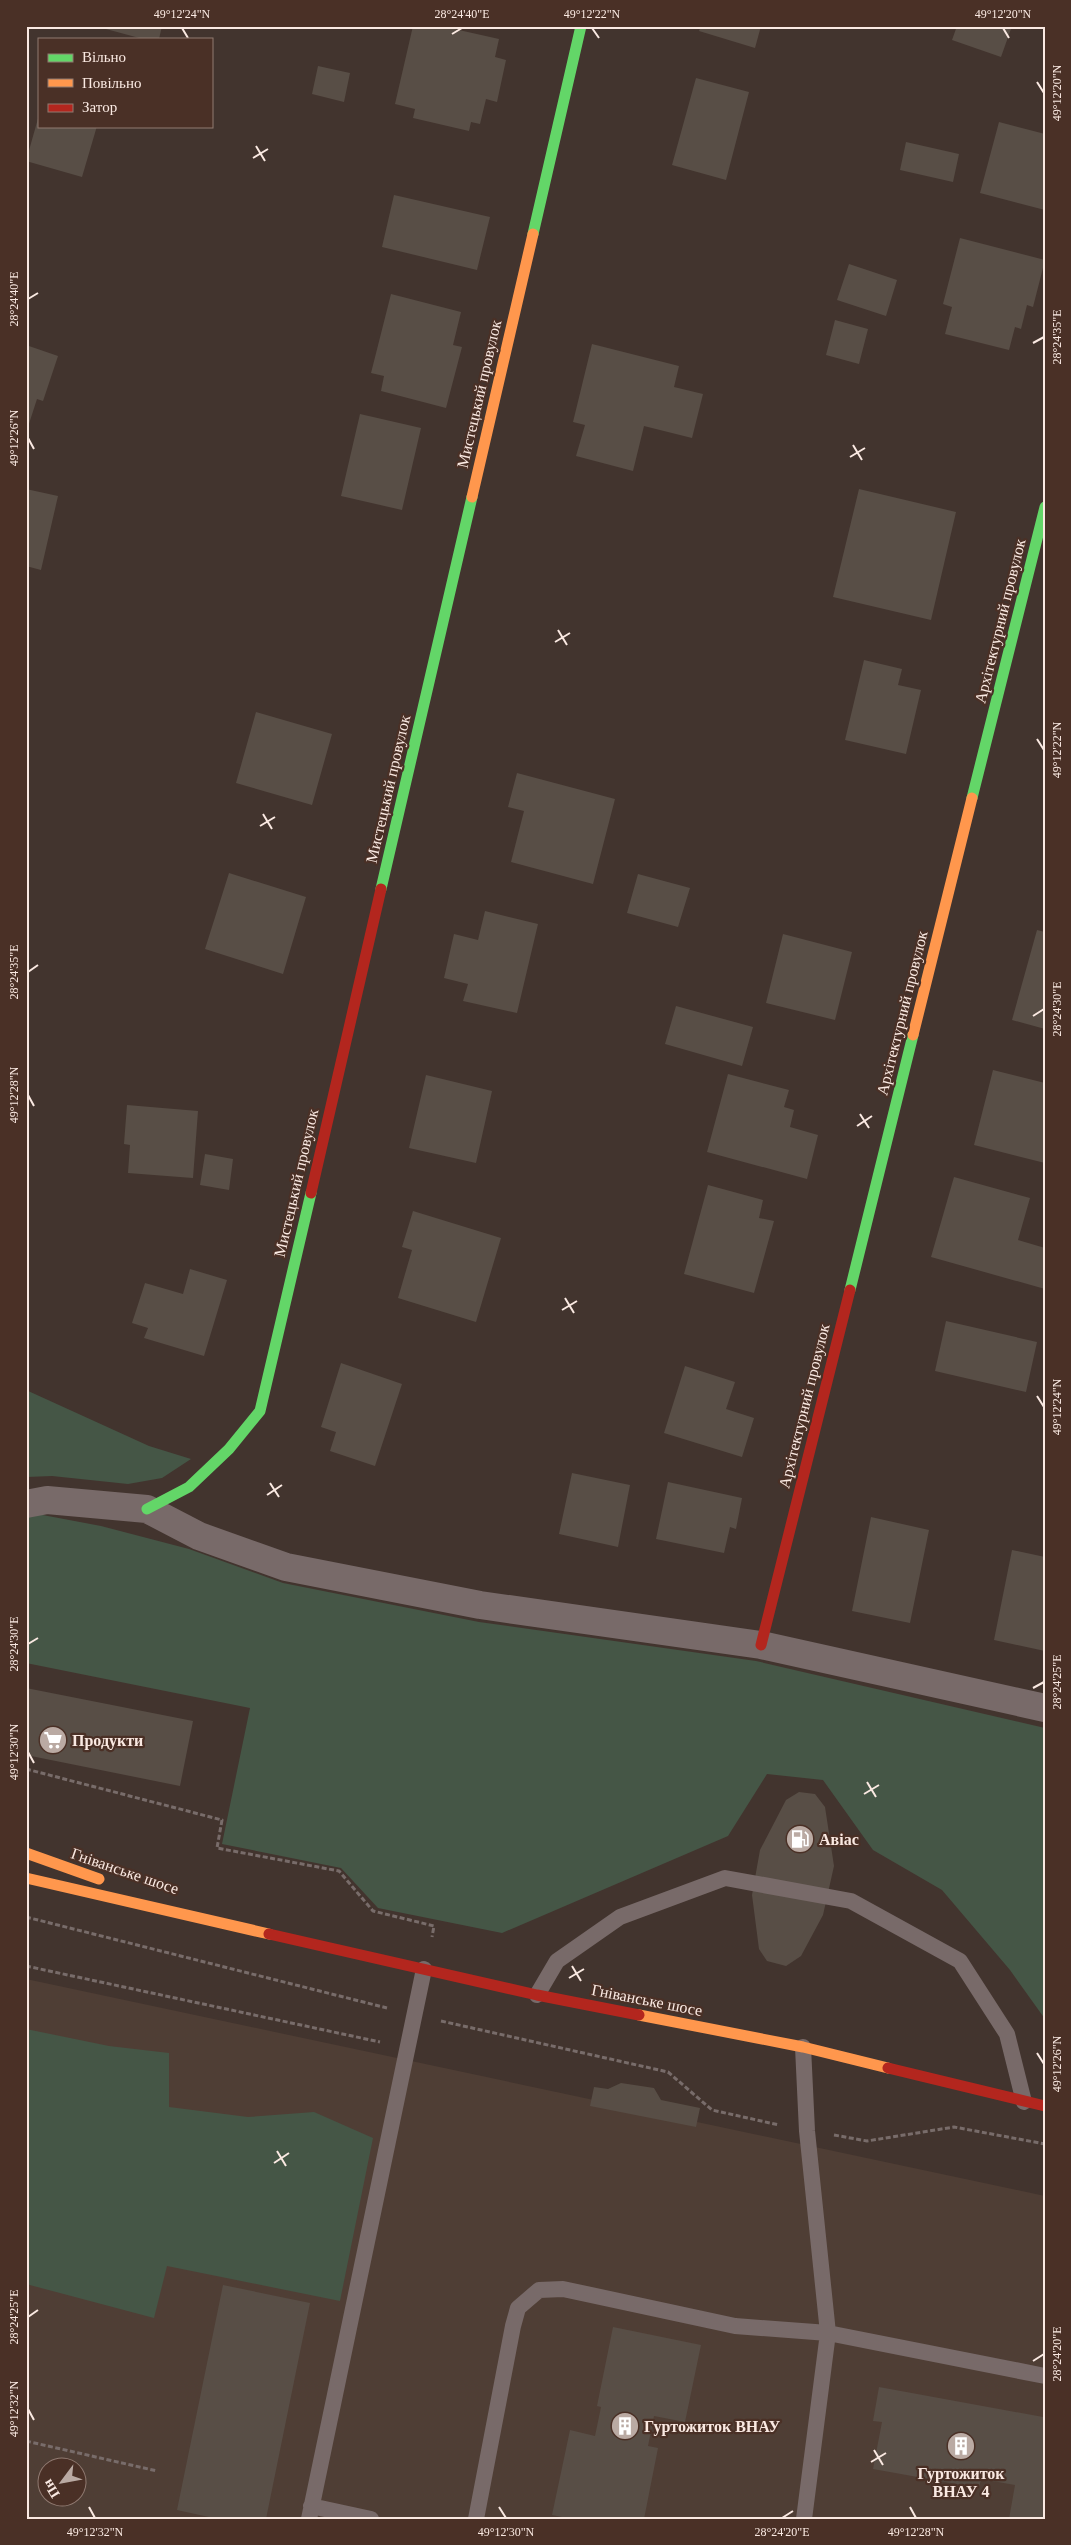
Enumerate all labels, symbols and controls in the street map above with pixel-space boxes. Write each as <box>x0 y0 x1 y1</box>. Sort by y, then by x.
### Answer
text: 49°12'24"N <box>154 7 211 21</box>
text: 28°24'40"E <box>434 7 490 21</box>
text: 49°12'22"N <box>564 7 621 21</box>
text: 49°12'20"N <box>975 7 1032 21</box>
legend <box>38 38 212 128</box>
text: Вільно <box>82 49 126 65</box>
text: 49°12'20"N <box>1050 64 1064 121</box>
text: Повільно <box>82 75 141 91</box>
text: Затор <box>82 99 117 115</box>
text: 28°24'40"E <box>7 271 21 327</box>
text: 28°24'35"E <box>1050 309 1064 365</box>
street label: Мистецький провулок <box>454 318 505 470</box>
text: 49°12'26"N <box>7 409 21 466</box>
street label: Архітектурний провулок <box>971 537 1030 705</box>
street label: Мистецький провулок <box>363 713 414 865</box>
text: 49°12'22"N <box>1050 721 1064 778</box>
street label: Архітектурний провулок <box>873 929 932 1097</box>
text: 28°24'35"E <box>7 944 21 1000</box>
text: 28°24'30"E <box>1050 981 1064 1037</box>
text: 49°12'28"N <box>7 1066 21 1123</box>
street label: Мистецький провулок <box>271 1107 322 1259</box>
street label: Архітектурний провулок <box>775 1322 834 1490</box>
text: 49°12'24"N <box>1050 1378 1064 1435</box>
text: 28°24'30"E <box>7 1616 21 1672</box>
text: 28°24'25"E <box>1050 1654 1064 1710</box>
text: 49°12'30"N <box>7 1723 21 1780</box>
supermarket icon: Продукти <box>38 1725 68 1755</box>
place label: Продукти <box>72 1732 143 1750</box>
fuel station icon: Авіас <box>785 1824 815 1854</box>
place label: Авіас <box>819 1831 859 1848</box>
street label: Гніванське шосе <box>69 1845 181 1897</box>
street label: Гніванське шосе <box>590 1981 704 2019</box>
text: 49°12'26"N <box>1050 2035 1064 2092</box>
text: 28°24'25"E <box>7 2289 21 2345</box>
text: 28°24'20"E <box>1050 2326 1064 2382</box>
text: 49°12'32"N <box>7 2380 21 2437</box>
building icon: Гуртожиток ВНАУ <box>610 2411 640 2441</box>
place label: Гуртожиток ВНАУ <box>644 2418 780 2436</box>
building icon: Гуртожиток ВНАУ 4 <box>946 2431 976 2461</box>
north arrow <box>38 2458 88 2508</box>
place label: Гуртожиток ВНАУ 4 <box>917 2465 1005 2500</box>
text: Пн <box>40 2477 63 2501</box>
text: 49°12'32"N <box>67 2525 124 2539</box>
text: 49°12'30"N <box>478 2525 535 2539</box>
text: 28°24'20"E <box>754 2525 810 2539</box>
text: 49°12'28"N <box>888 2525 945 2539</box>

